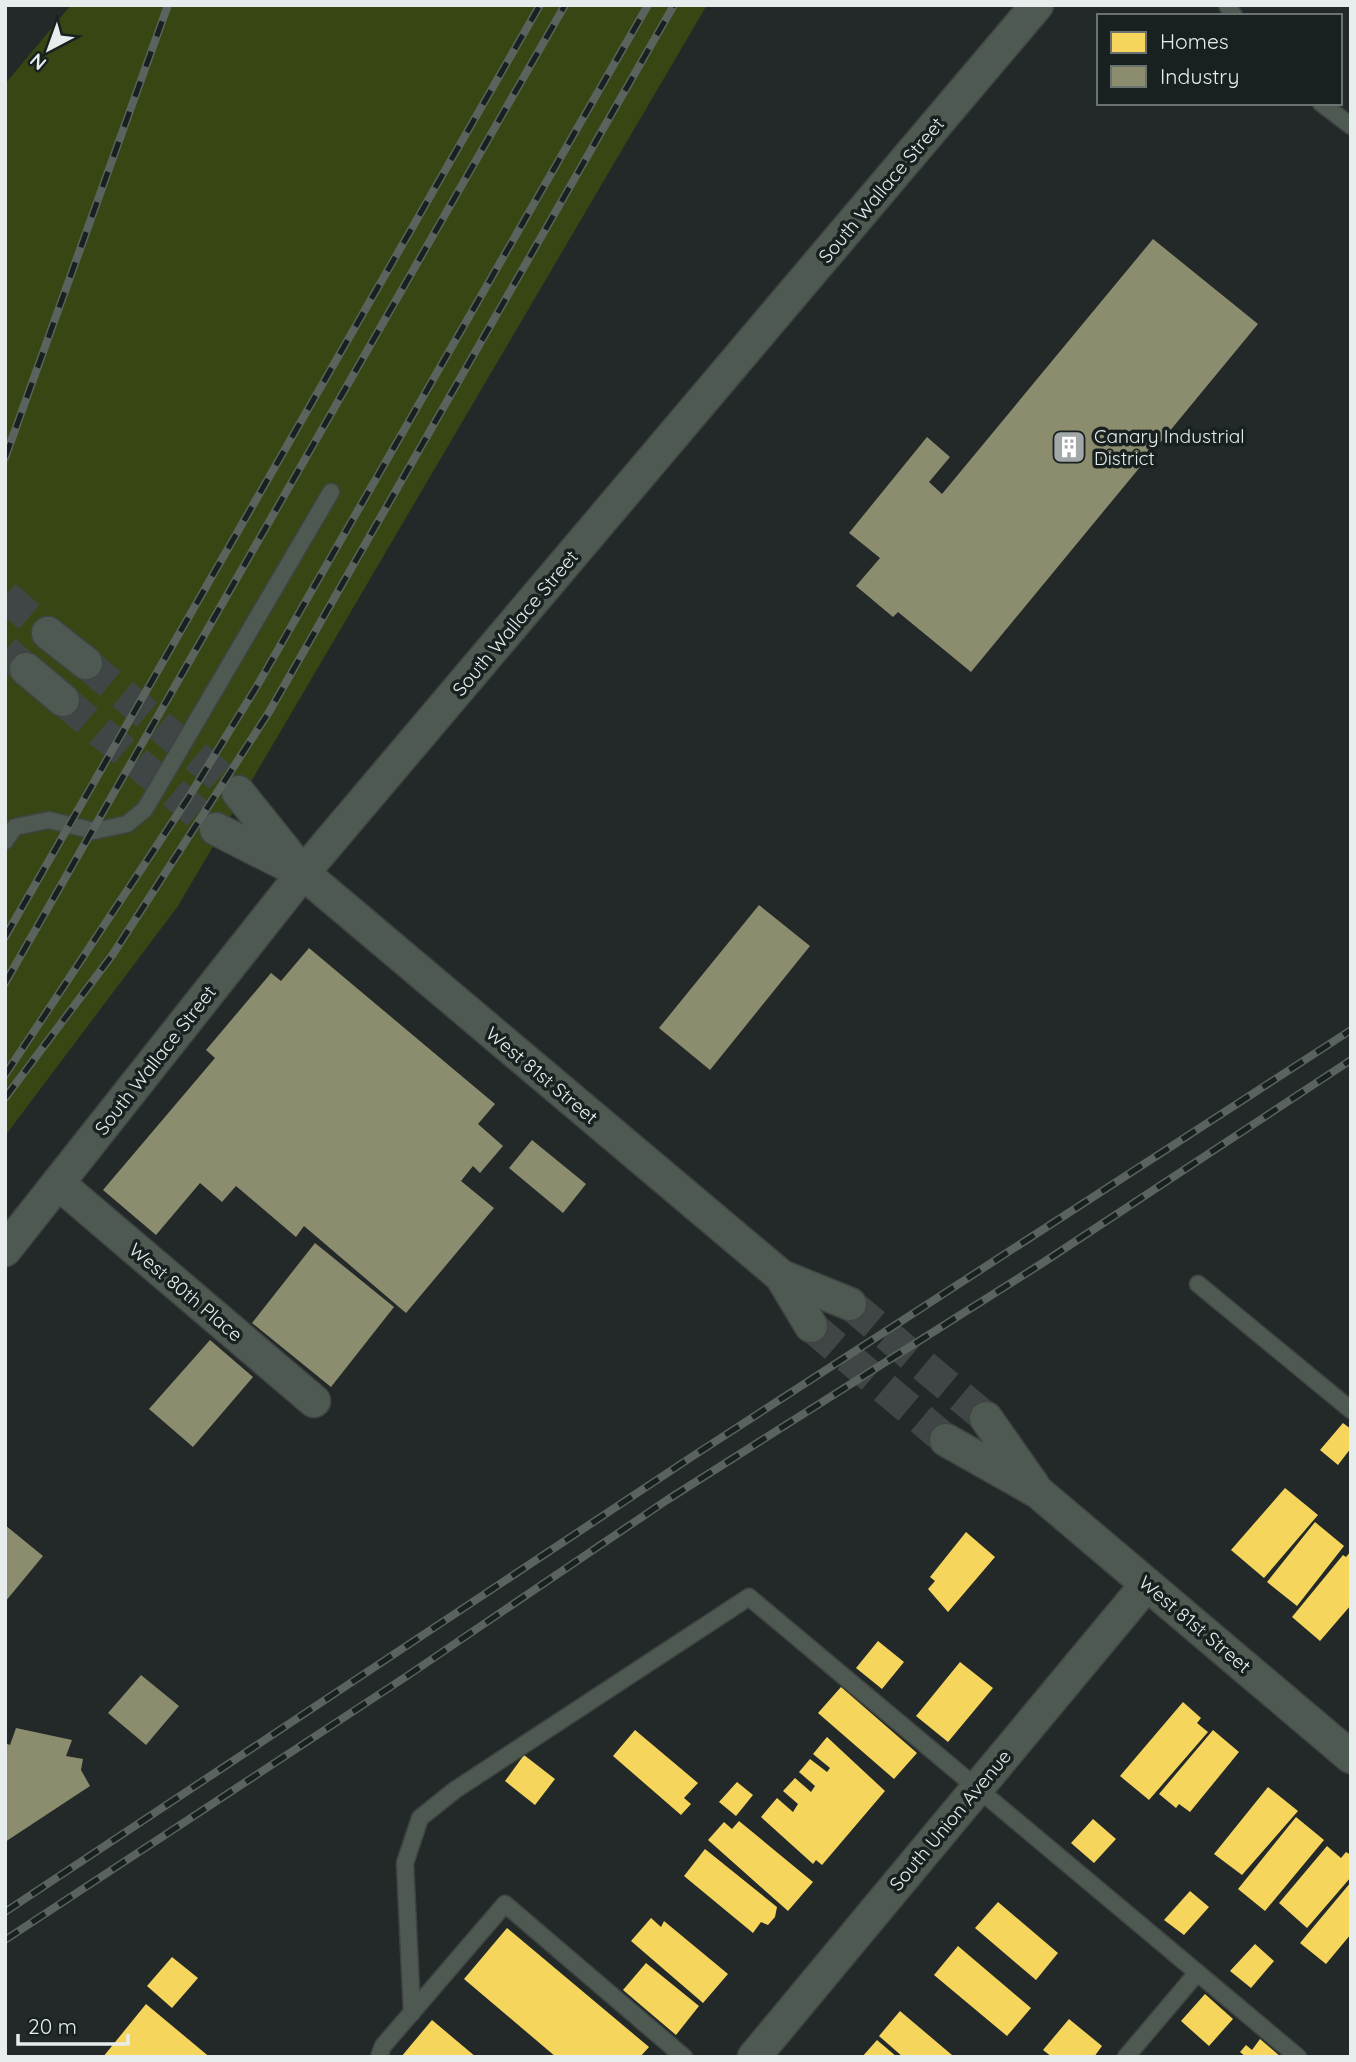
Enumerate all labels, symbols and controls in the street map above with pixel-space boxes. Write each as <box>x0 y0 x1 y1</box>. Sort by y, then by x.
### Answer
north arrow <box>14 14 84 84</box>
legend <box>1097 14 1342 105</box>
text: Homes <box>1160 28 1229 54</box>
text: N <box>25 48 51 75</box>
text: Industry <box>1160 63 1239 89</box>
street label: South Wallace Street <box>813 112 949 268</box>
place label: Canary Industrial District <box>1094 424 1245 470</box>
building icon: Canary Industrial District <box>1050 428 1088 466</box>
street label: South Wallace Street <box>447 545 583 701</box>
street label: South Wallace Street <box>89 980 221 1140</box>
street label: West 81st Street <box>481 1021 603 1129</box>
street label: West 80th Place <box>124 1237 248 1347</box>
street label: West 81st Street <box>1134 1570 1256 1678</box>
street label: South Union Avenue <box>884 1745 1016 1895</box>
scale bar <box>18 2002 128 2046</box>
text: 20 m <box>28 2013 77 2039</box>

